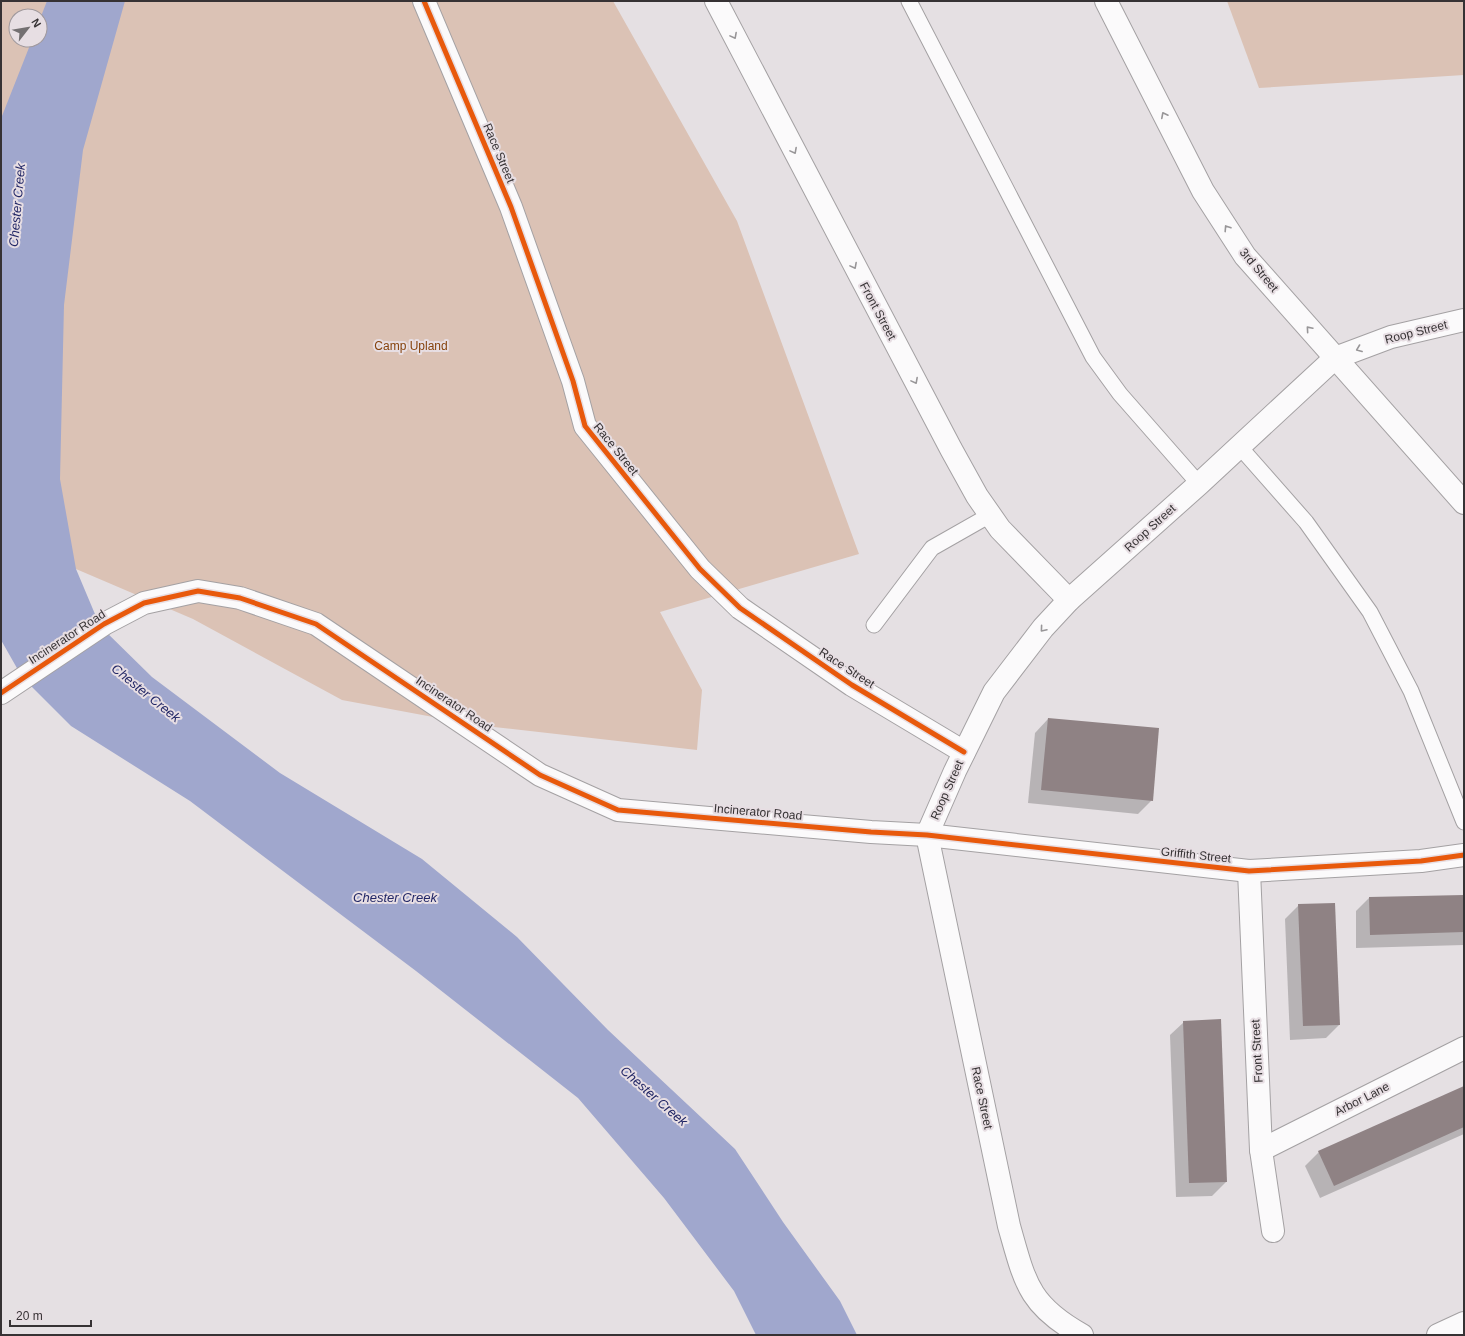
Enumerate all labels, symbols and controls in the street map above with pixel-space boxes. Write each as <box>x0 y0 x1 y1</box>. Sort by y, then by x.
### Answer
north arrow <box>8 8 48 48</box>
text: N <box>29 16 44 29</box>
one-way arrow <box>729 31 736 39</box>
one-way arrow <box>1161 111 1169 119</box>
street label: Race Street <box>480 121 518 186</box>
one-way arrow <box>789 146 797 154</box>
water label: Chester Creek <box>6 161 28 247</box>
one-way arrow <box>1224 225 1232 232</box>
street label: 3rd Street <box>1237 245 1282 295</box>
one-way arrow <box>850 262 857 269</box>
street label: Front Street <box>857 280 899 343</box>
street label: Roop Street <box>1383 317 1449 347</box>
one-way arrow <box>1307 326 1314 333</box>
park label: Camp Upland <box>374 339 448 353</box>
one-way arrow <box>1356 344 1363 352</box>
one-way arrow <box>910 377 918 384</box>
street label: Race Street <box>591 420 642 479</box>
street label: Roop Street <box>1122 501 1179 555</box>
street label: Incinerator Road <box>26 607 108 667</box>
one-way arrow <box>1040 624 1047 631</box>
street label: Race Street <box>817 645 878 691</box>
water label: Chester Creek <box>109 661 184 726</box>
street label: Incinerator Road <box>413 673 495 735</box>
street label: Roop Street <box>928 757 967 822</box>
street label: Incinerator Road <box>713 801 803 823</box>
street label: Griffith Street <box>1160 844 1232 866</box>
water label: Chester Creek <box>353 890 438 905</box>
street label: Front Street <box>1248 1018 1266 1083</box>
water label: Chester Creek <box>617 1063 692 1130</box>
street label: Race Street <box>969 1066 996 1131</box>
street label: Arbor Lane <box>1332 1079 1392 1119</box>
scale bar <box>10 1302 91 1328</box>
text: 20 m <box>16 1309 43 1323</box>

